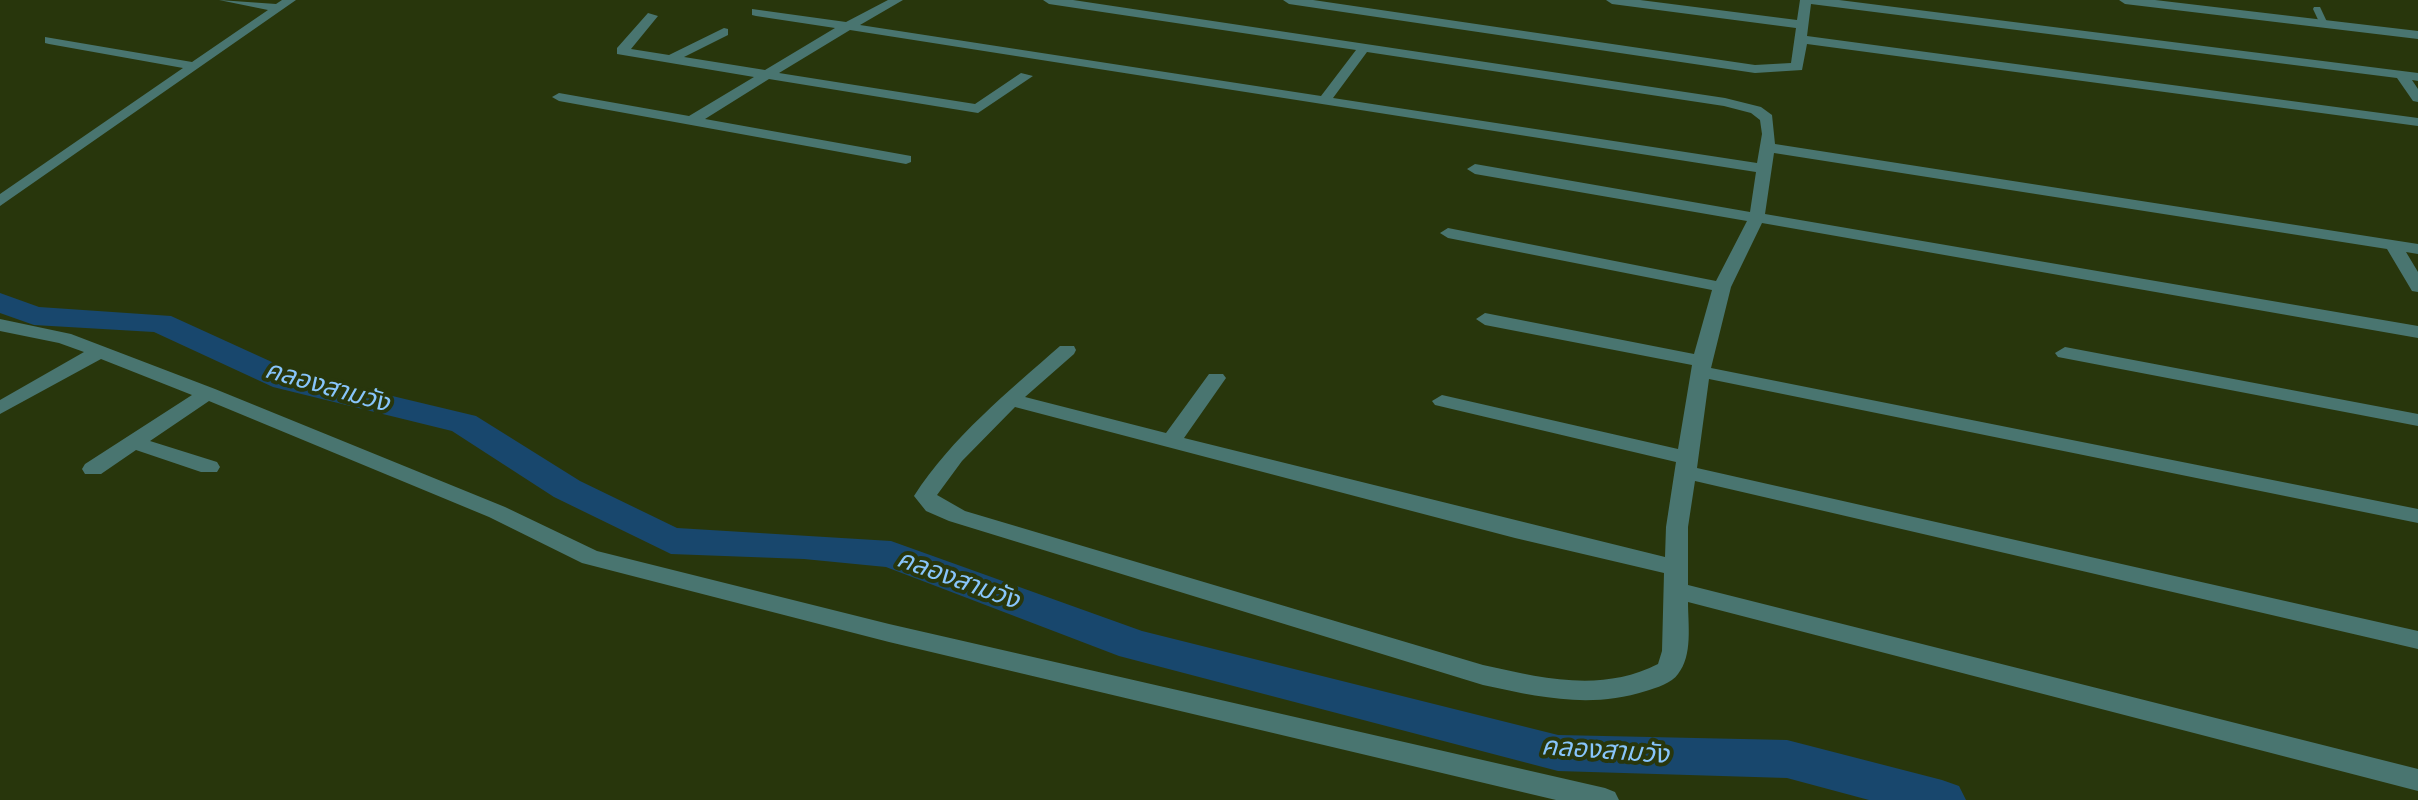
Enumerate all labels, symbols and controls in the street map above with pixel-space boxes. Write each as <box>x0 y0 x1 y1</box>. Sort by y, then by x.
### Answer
water label: คลองสามวัง <box>261 354 393 420</box>
water label: คลองสามวัง <box>893 543 1023 617</box>
water label: คลองสามวัง <box>1540 731 1670 771</box>

